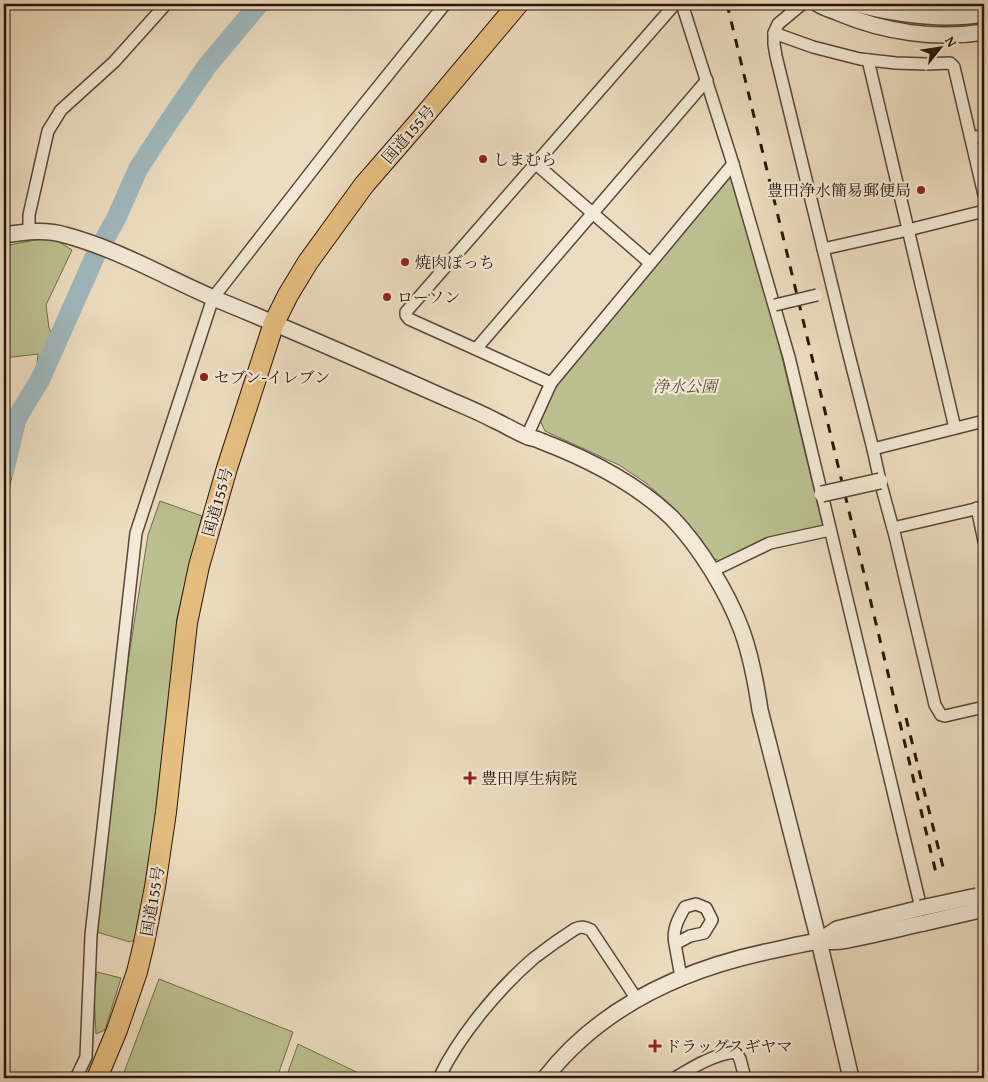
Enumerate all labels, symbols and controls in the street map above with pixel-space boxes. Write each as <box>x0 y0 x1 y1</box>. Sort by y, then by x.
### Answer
north arrow <box>916 22 966 72</box>
text: N <box>940 32 963 51</box>
street label: 国道155号 <box>376 99 440 169</box>
place label: しまむら <box>493 147 557 171</box>
marker: しまむら <box>477 153 489 165</box>
place label: 豊田浄水簡易郵便局 <box>767 178 911 202</box>
marker: 豊田浄水簡易郵便局 <box>915 184 927 196</box>
place label: 焼肉ぼっち <box>415 250 495 274</box>
marker: 焼肉ぼっち <box>399 256 411 268</box>
place label: ローソン <box>397 285 460 309</box>
marker: ローソン <box>381 291 393 303</box>
place label: セブン-イレブン <box>214 365 330 389</box>
marker: セブン-イレブン <box>198 371 210 383</box>
park label: 浄水公園 <box>653 374 720 398</box>
street label: 国道155号 <box>196 465 238 539</box>
place label: 豊田厚生病院 <box>481 766 577 790</box>
marker: 豊田厚生病院 <box>463 771 477 785</box>
street label: 国道155号 <box>134 864 170 938</box>
place label: ドラッグスギヤマ <box>665 1034 793 1058</box>
marker: ドラッグスギヤマ <box>649 1040 661 1052</box>

